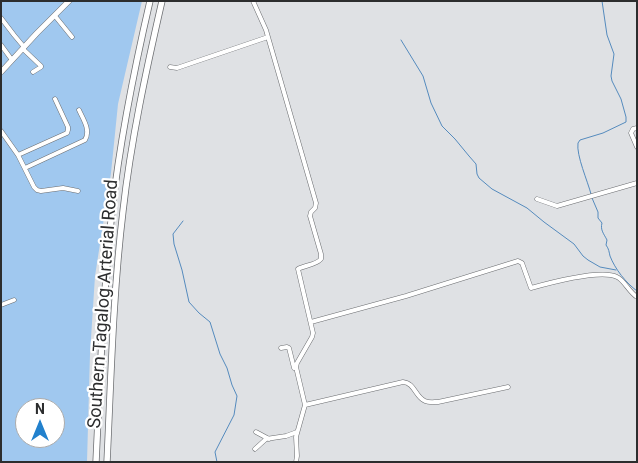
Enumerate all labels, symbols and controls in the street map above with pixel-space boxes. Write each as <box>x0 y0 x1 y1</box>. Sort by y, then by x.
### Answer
street label: Southern Tagalog Arterial Road <box>85 179 123 429</box>
north arrow <box>15 398 65 448</box>
text: N <box>35 401 45 417</box>

